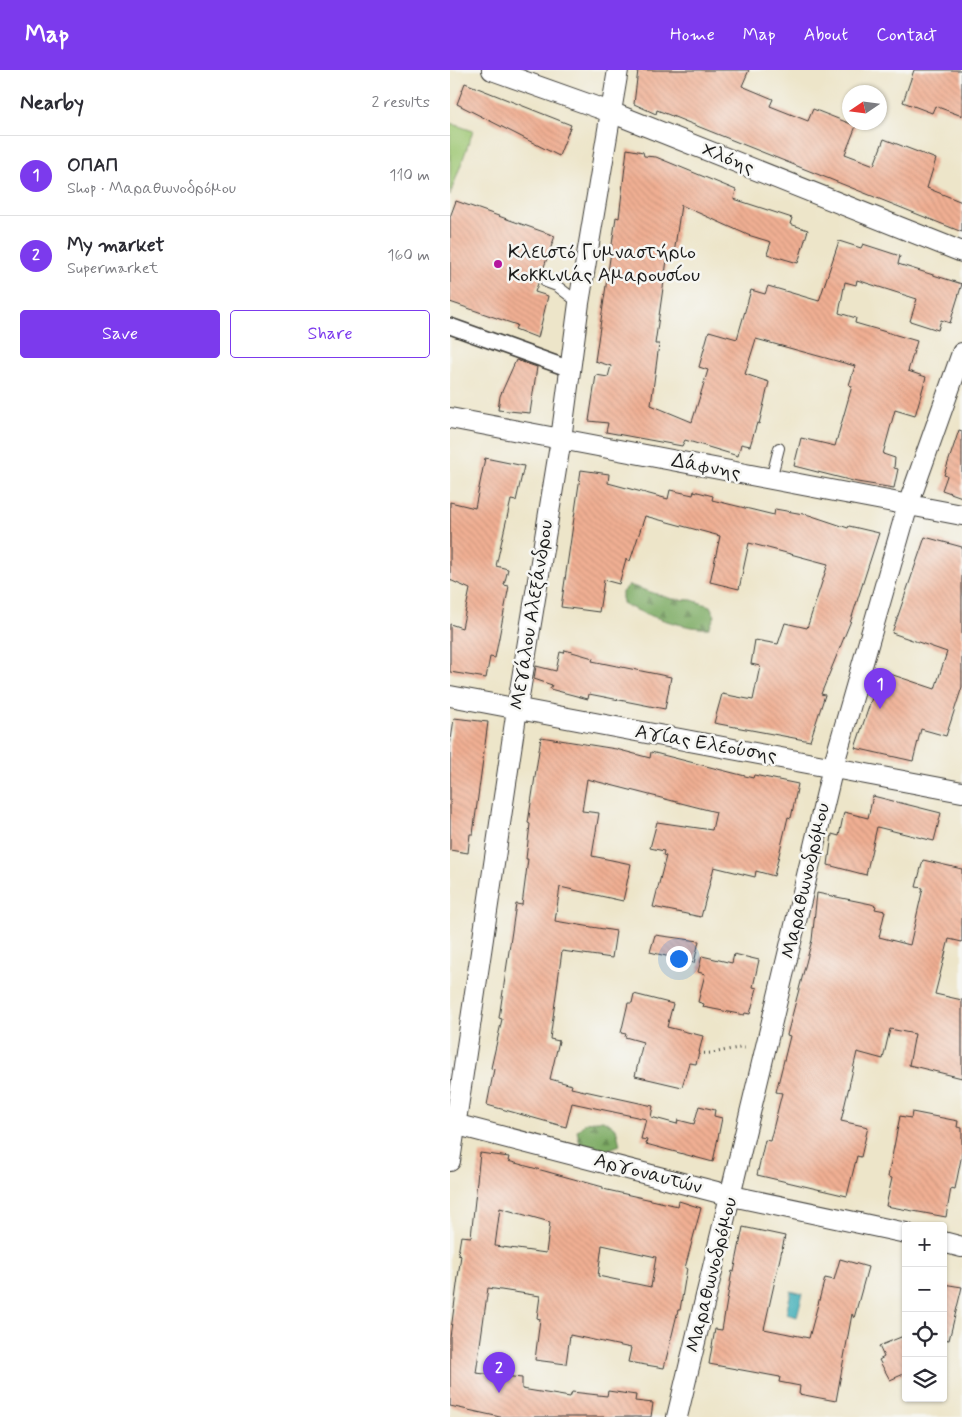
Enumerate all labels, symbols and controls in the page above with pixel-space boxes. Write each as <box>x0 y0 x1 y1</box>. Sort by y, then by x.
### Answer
text: Map <box>25 20 69 51</box>
text: Home <box>670 23 715 47</box>
text: Map <box>743 23 776 47</box>
text: About <box>804 23 848 47</box>
text: Contact <box>876 23 937 47</box>
north arrow <box>842 85 887 130</box>
text: Nearby <box>20 89 84 117</box>
text: 2 results <box>372 92 430 113</box>
street label: Χλόης <box>698 136 759 182</box>
text: ΟΠΑΠ <box>67 153 118 178</box>
text: 1 <box>32 165 40 186</box>
text: 110 m <box>389 165 430 186</box>
text: Shop · Μαραθωνοδρόμου <box>67 178 236 199</box>
text: My market <box>67 233 165 258</box>
place label: Κλειστό Γυμναστήριο Κοκκινιάς Αμαρουσίου <box>508 239 700 289</box>
text: 2 <box>32 245 40 266</box>
text: 160 m <box>387 245 430 266</box>
text: Supermarket <box>67 258 158 279</box>
marker: Κλειστό Γυμναστήριο Κοκκινιάς Αμαρουσίου <box>492 258 504 270</box>
button: Save <box>20 310 220 358</box>
button: Share <box>230 310 430 358</box>
street label: Δάφνης <box>669 447 743 487</box>
street label: Μεγάλου Αλεξάνδρου <box>504 518 560 712</box>
pin: 1 <box>864 668 896 709</box>
street label: Αγίας Ελεούσης <box>633 718 779 770</box>
street label: Μαραθωνοδρόμου <box>775 800 837 962</box>
your location <box>666 946 692 972</box>
street label: Αργοναυτών <box>591 1147 705 1201</box>
street label: Μαραθωνοδρόμου <box>680 1194 744 1356</box>
map controls <box>902 1222 947 1402</box>
button: + <box>902 1222 947 1267</box>
button: − <box>902 1267 947 1312</box>
button: locate <box>902 1312 947 1357</box>
pin: 2 <box>483 1352 515 1393</box>
button: layers <box>902 1357 947 1402</box>

